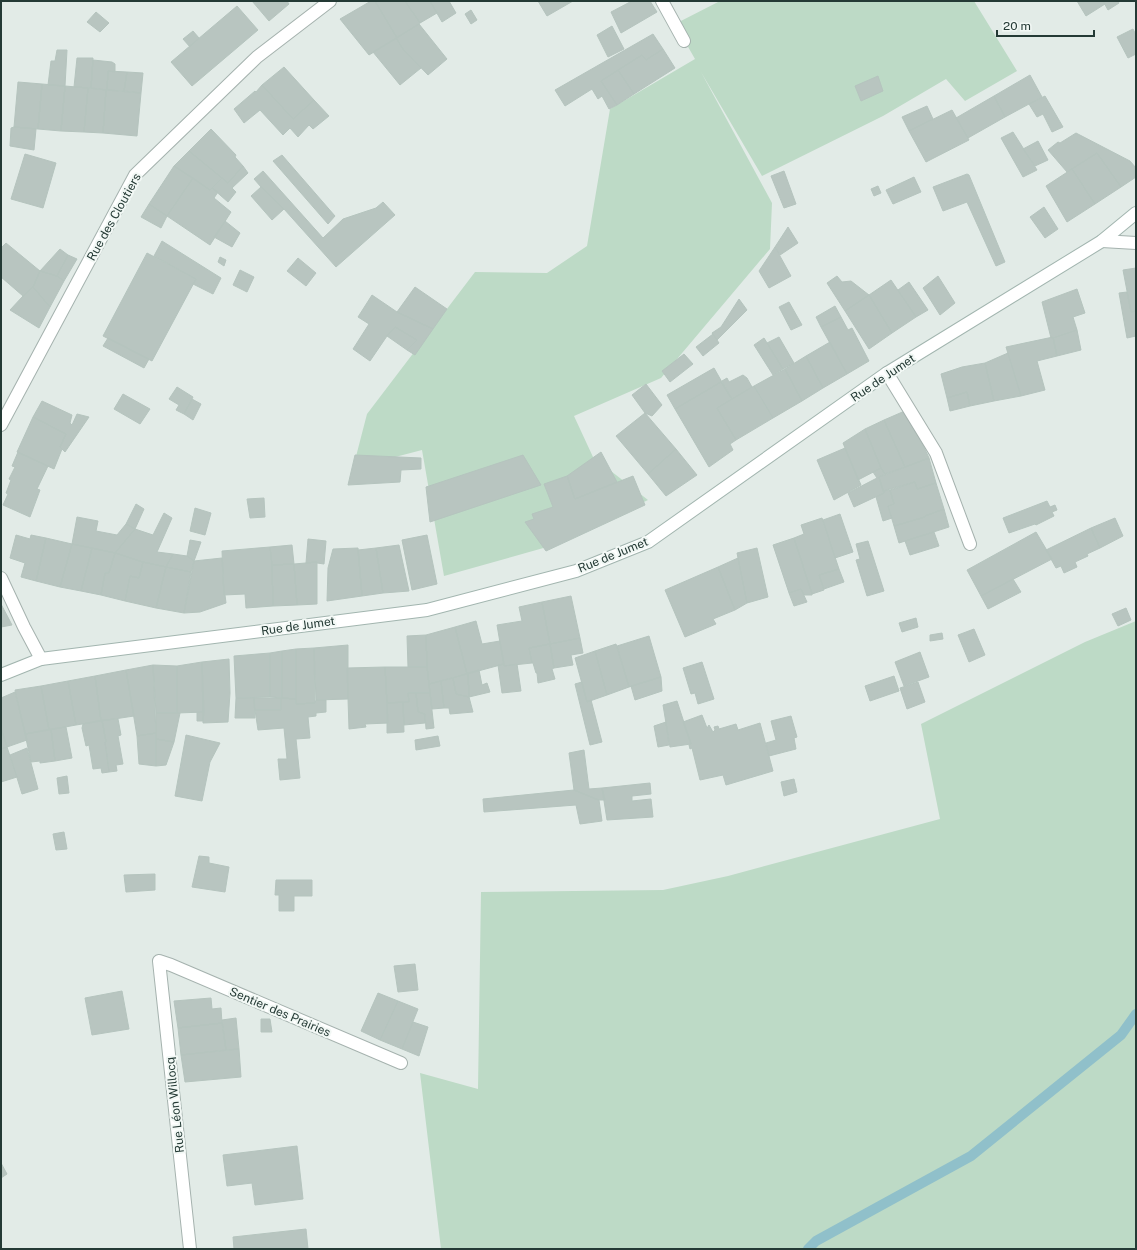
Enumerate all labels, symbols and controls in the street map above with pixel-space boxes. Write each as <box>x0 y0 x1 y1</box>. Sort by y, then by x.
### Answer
scale bar <box>997 12 1094 38</box>
text: 20 m <box>1003 19 1031 33</box>
street label: Rue des Cloutiers <box>84 171 144 263</box>
street label: Rue de Jumet <box>848 351 918 405</box>
street label: Rue de Jumet <box>576 534 650 575</box>
street label: Rue de Jumet <box>260 614 336 638</box>
street label: Sentier des Prairies <box>227 984 333 1040</box>
street label: Rue Léon Willocq <box>163 1056 187 1154</box>

